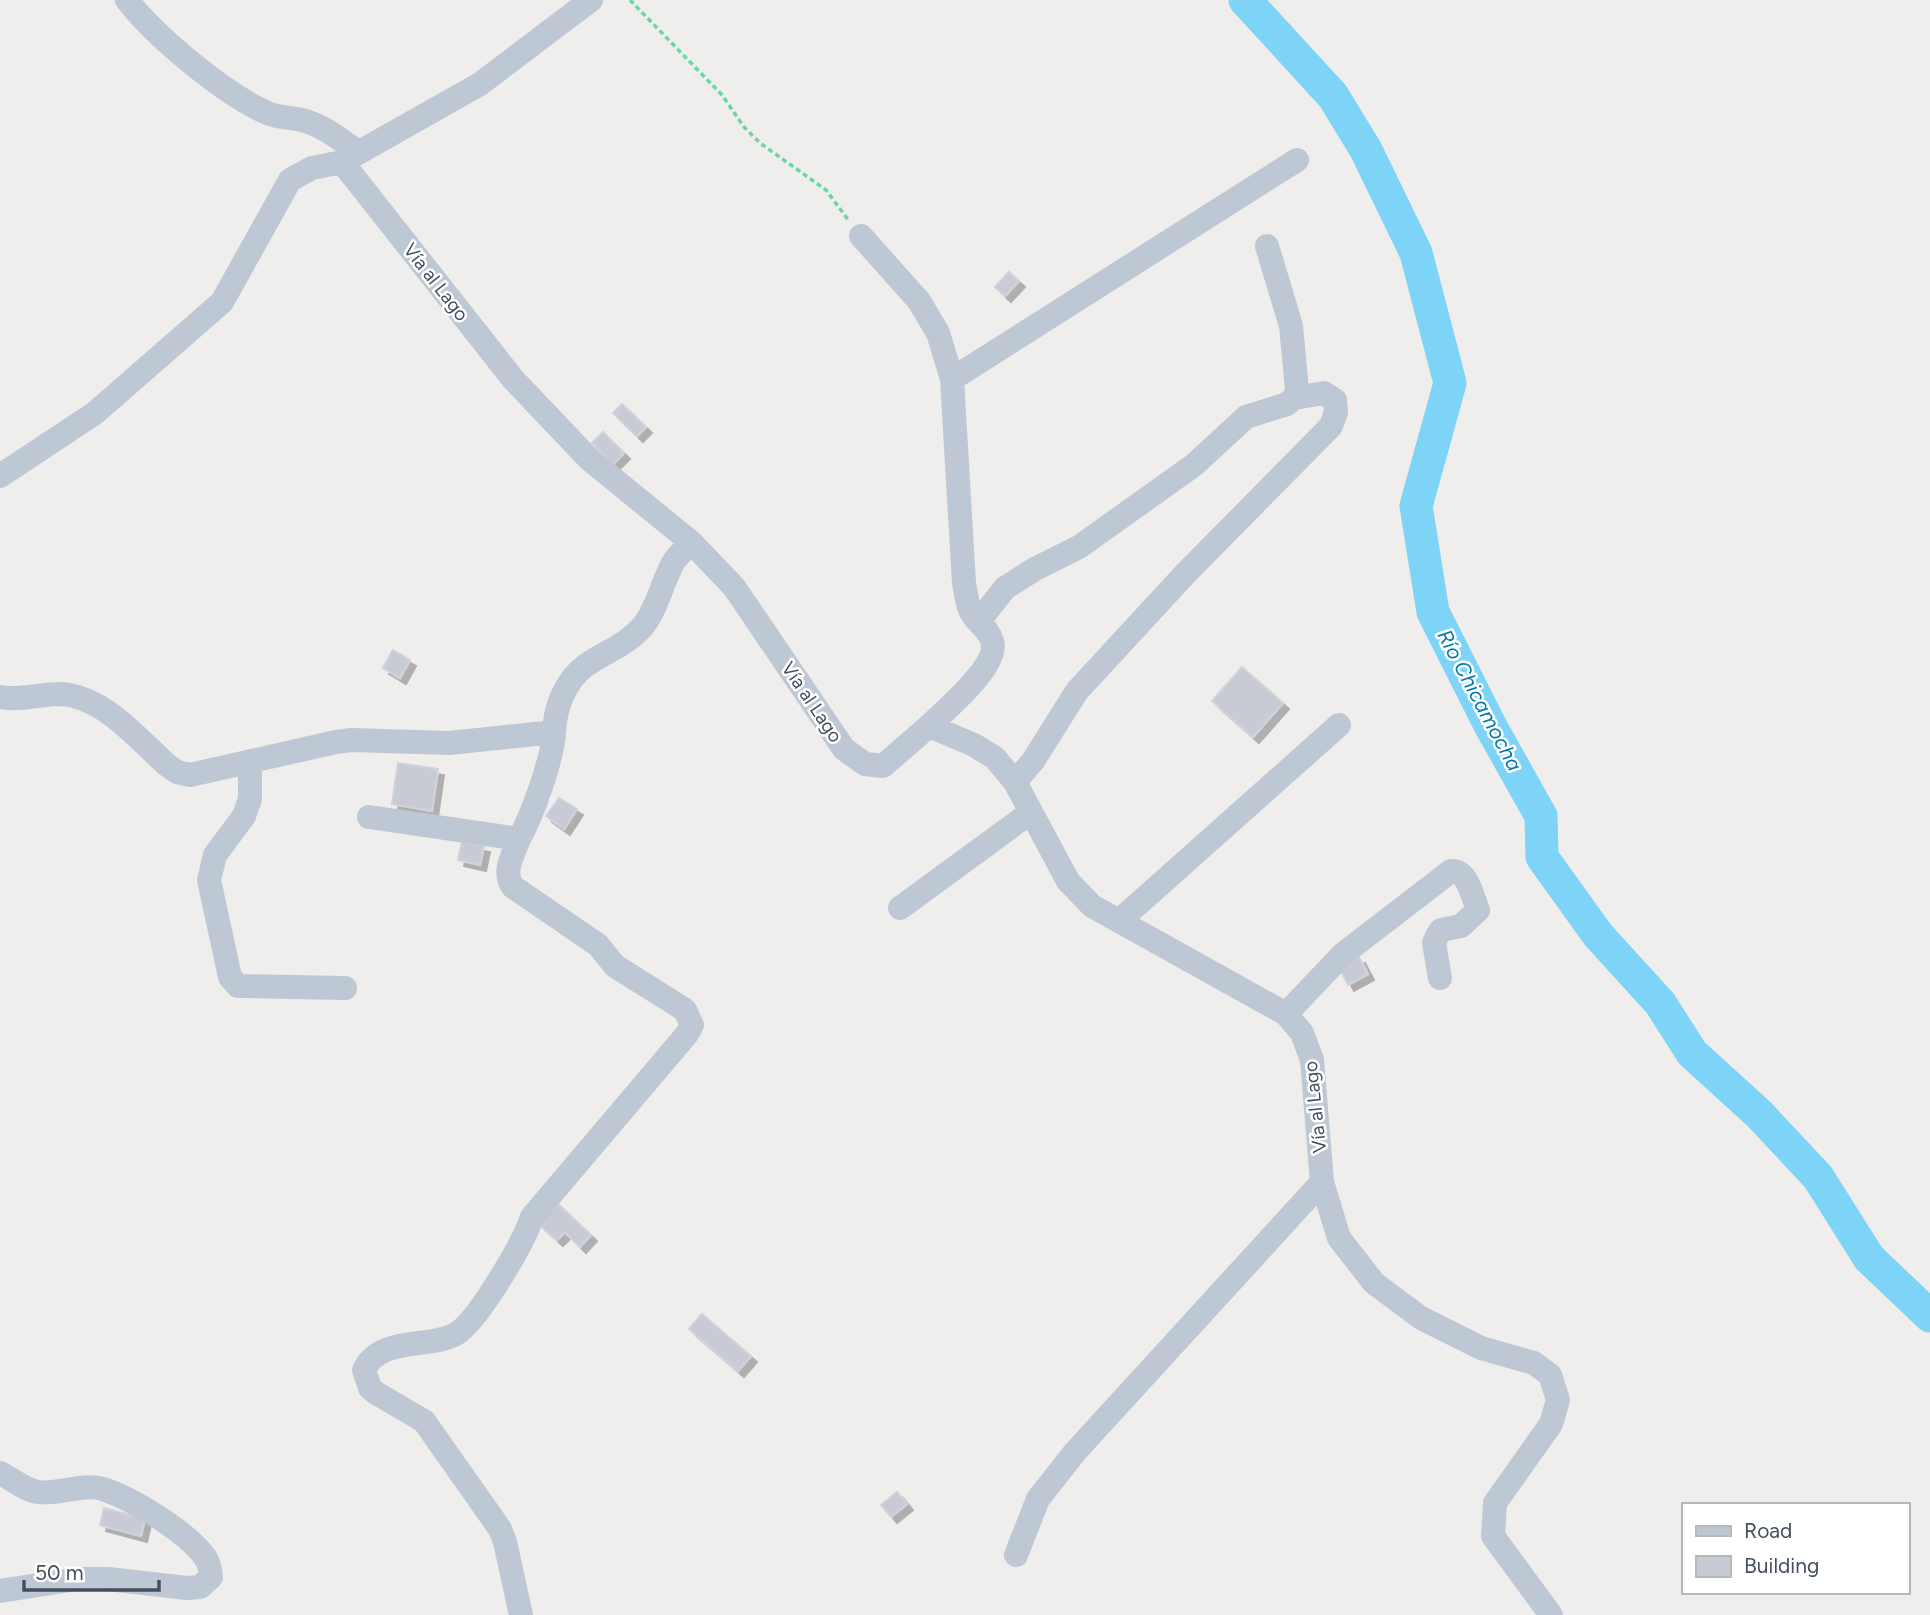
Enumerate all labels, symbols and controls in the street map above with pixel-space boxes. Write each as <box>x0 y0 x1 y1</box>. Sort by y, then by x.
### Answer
street label: Vía al Lago <box>399 239 473 325</box>
water label: Río Chicamocha <box>1432 625 1528 775</box>
street label: Vía al Lago <box>777 657 847 747</box>
street label: Vía al Lago <box>1299 1060 1331 1154</box>
legend <box>1682 1503 1909 1594</box>
text: Road <box>1744 1518 1792 1543</box>
scale bar <box>24 1548 159 1592</box>
text: Building <box>1744 1553 1819 1578</box>
text: 50 m <box>35 1560 84 1585</box>

